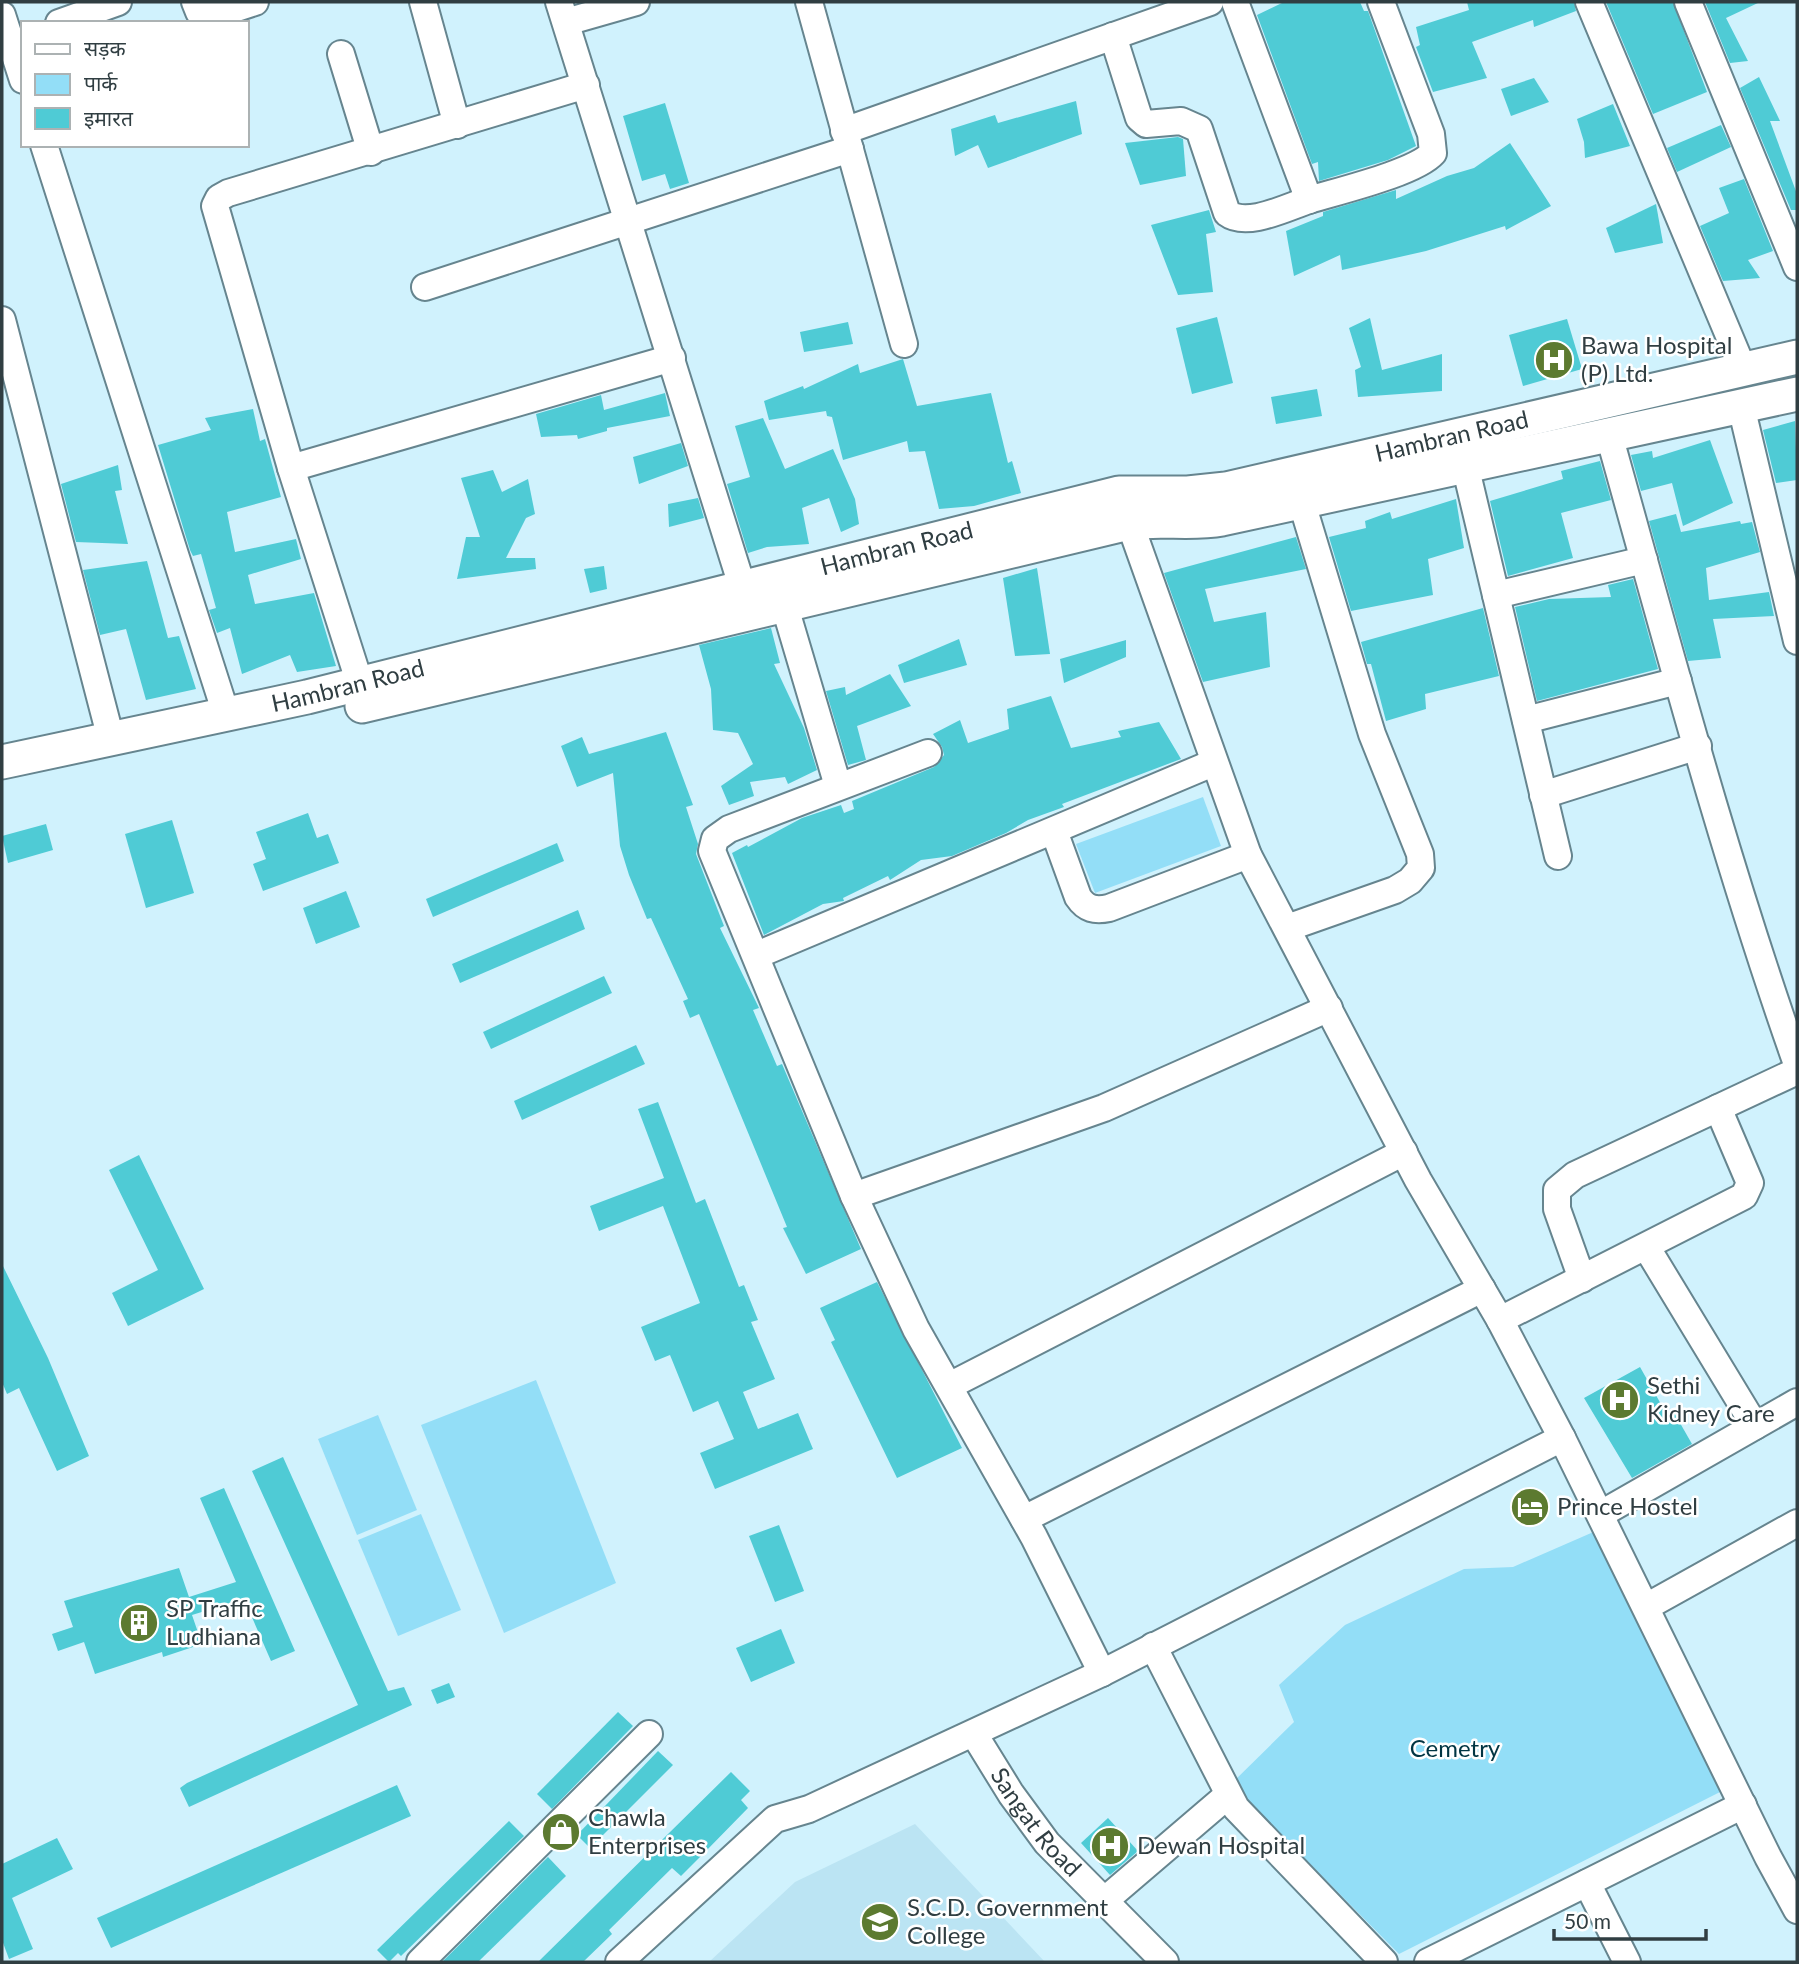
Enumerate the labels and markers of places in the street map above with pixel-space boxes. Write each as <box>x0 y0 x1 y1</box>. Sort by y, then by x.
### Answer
place label: Bawa Hospital (P) Ltd. <box>1581 330 1732 387</box>
hospital icon: Bawa Hospital (P) Ltd. <box>1533 339 1575 381</box>
place label: Sethi Kidney Care <box>1647 1370 1775 1427</box>
hospital icon: Sethi Kidney Care <box>1599 1379 1641 1421</box>
hotel icon: Prince Hostel <box>1509 1486 1551 1528</box>
place label: Prince Hostel <box>1557 1491 1698 1520</box>
place label: SP Traffic Ludhiana <box>166 1593 263 1650</box>
building icon: SP Traffic Ludhiana <box>118 1602 160 1644</box>
place label: Chawla Enterprises <box>588 1802 706 1859</box>
shop icon: Chawla Enterprises <box>540 1811 582 1853</box>
hospital icon: Dewan Hospital <box>1089 1825 1131 1867</box>
place label: Dewan Hospital <box>1137 1830 1305 1859</box>
place label: S.C.D. Government College <box>907 1892 1108 1949</box>
school or university icon: S.C.D. Government College <box>859 1901 901 1943</box>

